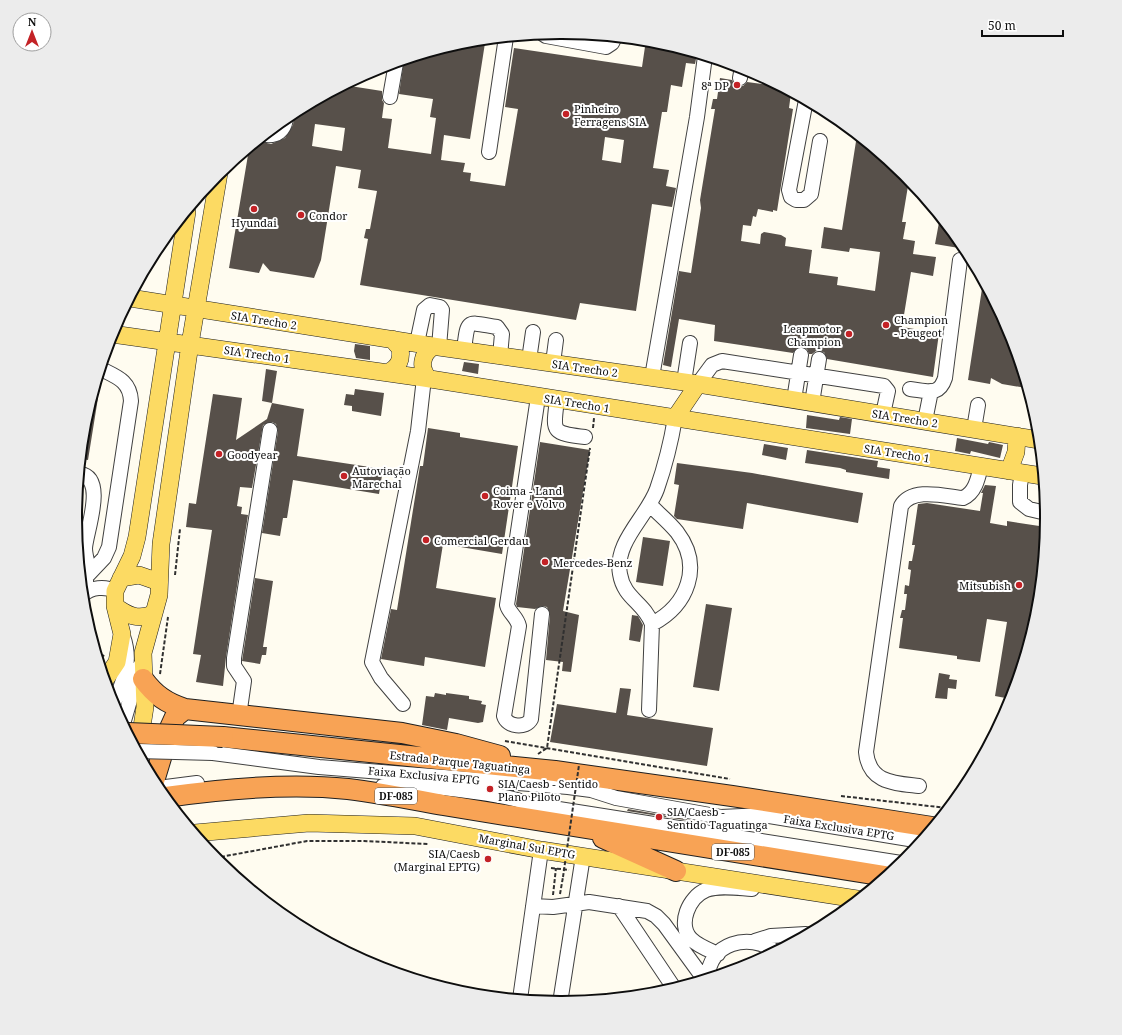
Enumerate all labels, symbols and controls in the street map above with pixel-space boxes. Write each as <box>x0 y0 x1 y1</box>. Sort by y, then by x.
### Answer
north arrow <box>12 12 52 52</box>
scale bar <box>982 12 1063 38</box>
text: N <box>28 14 37 29</box>
text: 50 m <box>988 17 1016 34</box>
place label: 8ª DP <box>701 78 729 93</box>
marker: 8ª DP <box>732 80 742 90</box>
place label: Pinheiro Ferragens SIA <box>574 101 647 129</box>
marker: Pinheiro Ferragens SIA <box>561 109 571 119</box>
marker: Hyundai <box>249 204 259 214</box>
place label: Condor <box>309 208 348 223</box>
marker: Condor <box>296 210 306 220</box>
place label: Hyundai <box>231 215 277 230</box>
street label: SIA Trecho 2 <box>230 307 298 333</box>
place label: Champion - Peugeot <box>894 312 948 340</box>
marker: Champion - Peugeot <box>881 320 891 330</box>
place label: Leapmotor Champion <box>783 321 842 349</box>
marker: Leapmotor Champion <box>844 329 854 339</box>
street label: SIA Trecho 1 <box>223 342 291 366</box>
street label: SIA Trecho 2 <box>551 356 619 380</box>
street label: SIA Trecho 1 <box>543 390 611 416</box>
street label: SIA Trecho 2 <box>871 405 939 431</box>
street label: SIA Trecho 1 <box>863 440 931 466</box>
place label: Goodyear <box>227 447 279 462</box>
marker: Goodyear <box>214 449 224 459</box>
place label: Autoviação Marechal <box>352 463 411 491</box>
marker: Autoviação Marechal <box>339 471 349 481</box>
place label: Coima - Land Rover e Volvo <box>493 483 565 511</box>
marker: Coima - Land Rover e Volvo <box>480 491 490 501</box>
place label: Comercial Gerdau <box>434 533 529 548</box>
marker: Comercial Gerdau <box>421 535 431 545</box>
place label: Mercedes-Benz <box>553 555 633 570</box>
marker: Mercedes-Benz <box>540 557 550 567</box>
place label: Mitsubish <box>959 578 1011 593</box>
marker: Mitsubish <box>1014 580 1024 590</box>
street label: Estrada Parque Taguatinga <box>389 747 531 777</box>
street label: Faixa Exclusiva EPTG <box>368 763 481 787</box>
place label: SIA/Caesb - Sentido Plano Piloto <box>498 776 598 804</box>
marker: SIA/Caesb - Sentido Plano Piloto <box>485 784 495 794</box>
road number: DF-085 <box>375 788 417 804</box>
place label: SIA/Caesb - Sentido Taguatinga <box>667 804 768 832</box>
street label: Faixa Exclusiva EPTG <box>783 811 896 843</box>
marker: SIA/Caesb - Sentido Taguatinga <box>654 812 664 822</box>
street label: Marginal Sul EPTG <box>478 830 577 862</box>
road number: DF-085 <box>712 844 754 860</box>
place label: SIA/Caesb (Marginal EPTG) <box>394 846 480 874</box>
marker: SIA/Caesb (Marginal EPTG) <box>483 854 493 864</box>

